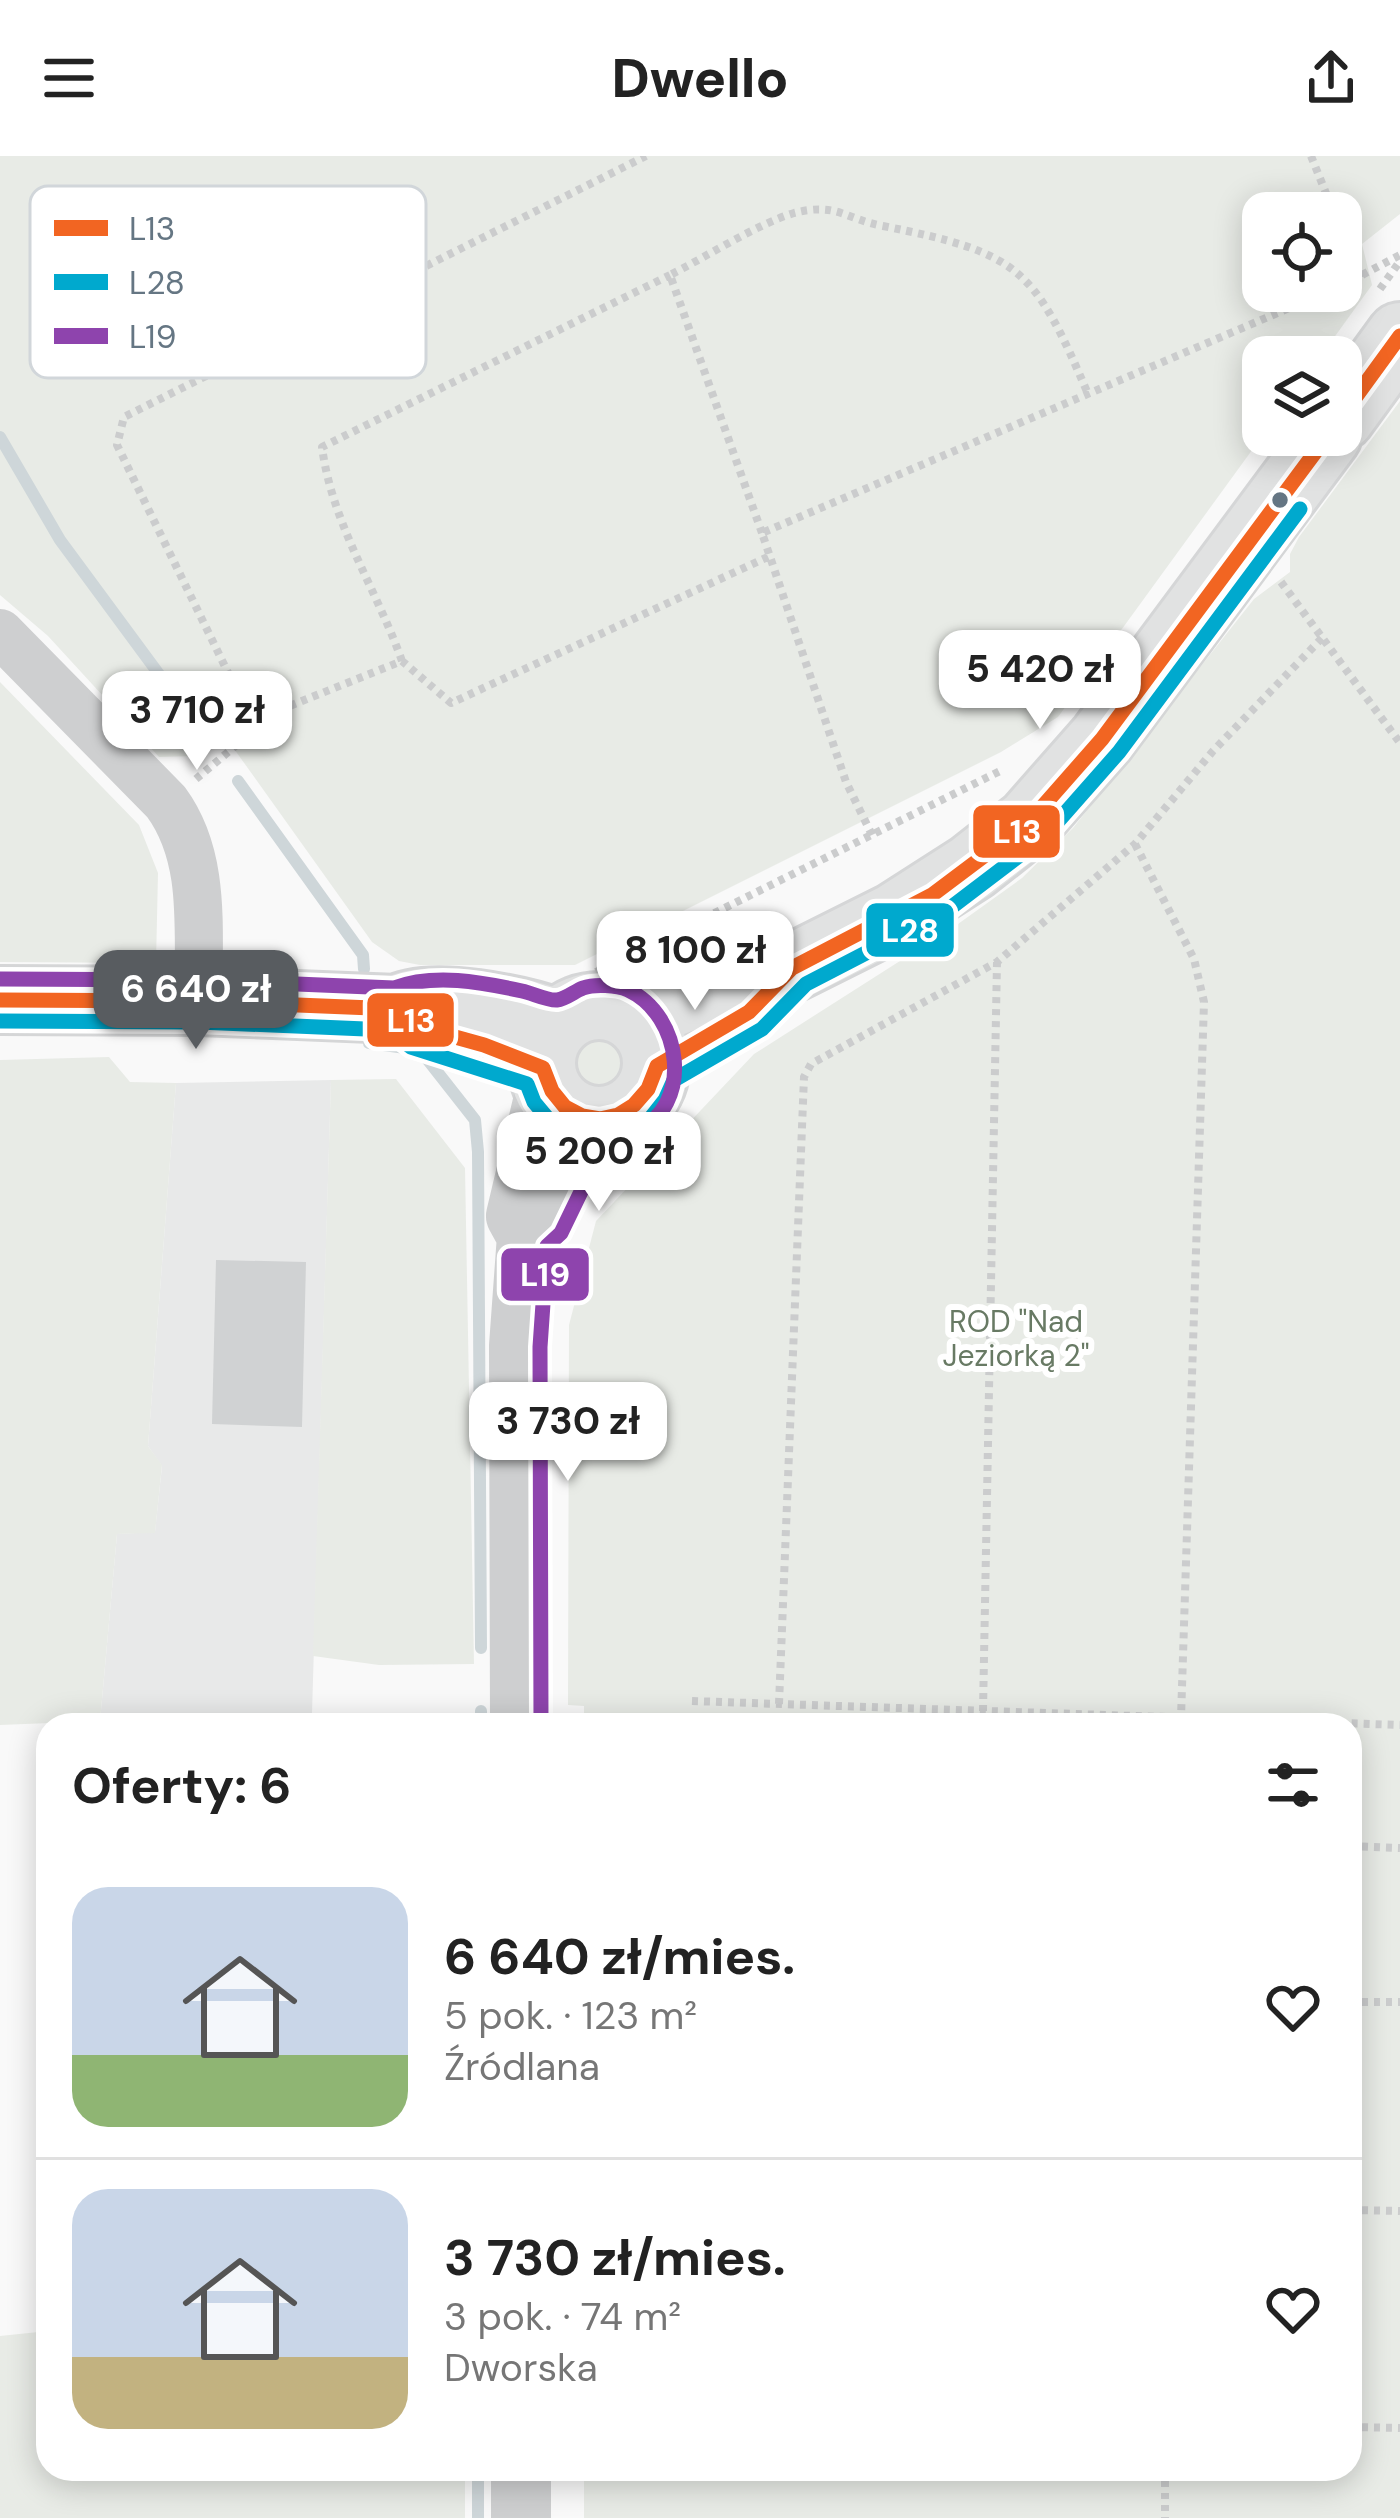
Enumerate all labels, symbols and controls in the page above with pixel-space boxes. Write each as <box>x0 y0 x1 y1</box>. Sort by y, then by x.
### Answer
text: Dwello <box>612 43 788 114</box>
icon: menu <box>36 45 102 111</box>
icon: share <box>1298 45 1364 111</box>
legend <box>30 186 426 378</box>
map controls <box>1242 192 1362 456</box>
button: locate <box>1242 192 1362 312</box>
text: L13 <box>129 207 175 250</box>
text: L28 <box>129 261 185 304</box>
text: L19 <box>129 315 176 358</box>
button: layers <box>1242 336 1362 456</box>
unlabelled marker <box>1269 489 1291 511</box>
pin: 5 420 zł <box>916 630 1164 732</box>
text: 5 420 zł <box>966 643 1114 694</box>
pin: 3 710 zł <box>73 671 321 773</box>
text: 3 710 zł <box>129 684 265 735</box>
line badge: L13 <box>971 803 1062 860</box>
text: L13 <box>992 810 1042 853</box>
line badge: L28 <box>864 901 956 959</box>
text: L28 <box>881 909 939 952</box>
pin: 8 100 zł <box>571 911 819 1013</box>
text: 8 100 zł <box>624 924 766 975</box>
pin: 6 640 zł <box>72 950 320 1052</box>
text: 6 640 zł <box>120 963 272 1014</box>
line badge: L13 <box>365 991 456 1049</box>
text: L13 <box>386 999 436 1042</box>
pin: 5 200 zł <box>475 1112 723 1214</box>
text: 5 200 zł <box>524 1125 674 1176</box>
line badge: L19 <box>499 1246 591 1303</box>
text: L19 <box>520 1253 570 1296</box>
park label: ROD "Nad Jeziorką 2" <box>942 1302 1090 1375</box>
pin: 3 730 zł <box>444 1382 692 1484</box>
text: 3 730 zł <box>496 1395 640 1446</box>
text: Oferty: 6 <box>72 1752 292 1819</box>
icon: filters <box>1260 1752 1326 1818</box>
text: 6 640 zł/mies. <box>444 1923 795 1990</box>
icon: home <box>168 1935 312 2079</box>
icon: heart <box>1260 1974 1326 2040</box>
text: 5 pok. · 123 m² <box>444 1990 697 2041</box>
text: Źródlana <box>444 2041 600 2092</box>
text: 3 730 zł/mies. <box>444 2224 786 2291</box>
icon: home <box>168 2237 312 2381</box>
icon: heart <box>1260 2276 1326 2342</box>
text: 3 pok. · 74 m² <box>444 2291 681 2342</box>
text: Dworska <box>444 2342 598 2393</box>

